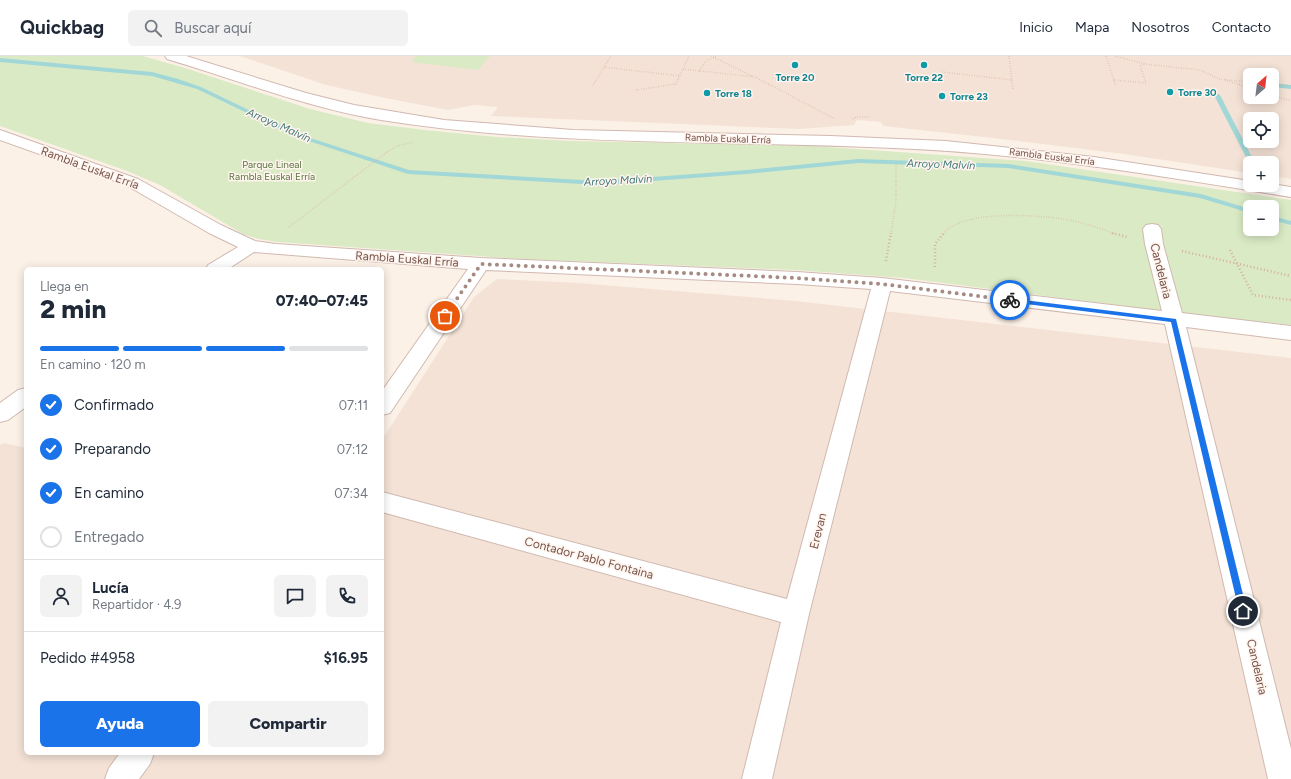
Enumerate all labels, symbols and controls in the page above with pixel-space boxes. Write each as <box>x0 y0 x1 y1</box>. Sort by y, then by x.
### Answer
search box <box>128 10 408 46</box>
text: Quickbag <box>20 16 104 39</box>
icon: search <box>142 17 164 39</box>
text: Buscar aquí <box>174 19 251 37</box>
text: Inicio <box>1019 19 1053 36</box>
text: Mapa <box>1075 19 1109 36</box>
text: Nosotros <box>1131 19 1190 36</box>
text: Contacto <box>1212 19 1271 36</box>
marker: Torre 20 <box>790 60 800 70</box>
marker: Torre 22 <box>919 60 929 70</box>
north arrow <box>1243 68 1279 104</box>
map controls <box>1243 68 1279 236</box>
place label: Torre 20 <box>776 71 815 84</box>
place label: Torre 22 <box>905 71 943 84</box>
place label: Torre 30 <box>1178 86 1217 99</box>
place label: Torre 18 <box>715 87 752 100</box>
marker: Torre 30 <box>1165 87 1175 97</box>
marker: Torre 18 <box>702 88 712 98</box>
place label: Torre 23 <box>950 90 988 103</box>
marker: Torre 23 <box>937 91 947 101</box>
water label: Arroyo Malvín <box>244 105 313 145</box>
button: locate <box>1243 112 1279 148</box>
street label: Rambla Euskal Erría <box>685 130 771 147</box>
street label: Rambla Euskal Erría <box>39 144 141 192</box>
street label: Rambla Euskal Erría <box>1008 145 1096 168</box>
button: + <box>1243 156 1279 192</box>
water label: Arroyo Malvín <box>905 157 976 172</box>
park label: Parque Lineal Rambla Euskal Erría <box>229 158 315 183</box>
water label: Arroyo Malvín <box>582 172 653 189</box>
button: − <box>1243 200 1279 236</box>
street label: Candelaria <box>1147 242 1175 300</box>
street label: Rambla Euskal Erría <box>355 248 459 270</box>
text: Llega en <box>40 279 89 294</box>
courier <box>990 280 1030 320</box>
icon: bike <box>999 289 1021 311</box>
text: 07:40–07:45 <box>276 292 368 310</box>
text: 2 min <box>40 293 106 325</box>
pin <box>428 299 462 333</box>
icon: bag <box>434 305 456 327</box>
text: En camino · 120 m <box>40 357 146 372</box>
icon: check <box>40 394 62 416</box>
text: Confirmado <box>74 396 154 414</box>
text: 07:11 <box>339 398 368 413</box>
icon: check <box>40 438 62 460</box>
text: Preparando <box>74 440 151 458</box>
text: 07:12 <box>337 442 368 457</box>
icon: check <box>40 482 62 504</box>
text: En camino <box>74 484 144 502</box>
text: 07:34 <box>334 486 368 501</box>
street label: Erevan <box>807 511 829 550</box>
text: Entregado <box>74 528 144 546</box>
street label: Contador Pablo Fontaina <box>523 534 655 582</box>
button: person <box>40 575 82 617</box>
button: chat <box>274 575 316 617</box>
button: phone <box>326 575 368 617</box>
text: Lucía <box>92 579 129 597</box>
pin <box>1226 594 1260 628</box>
text: Repartidor · 4.9 <box>92 597 181 612</box>
icon: home <box>1232 600 1254 622</box>
street label: Candelaria <box>1244 638 1270 696</box>
text: Pedido #4958 <box>40 649 135 667</box>
text: $16.95 <box>324 649 368 667</box>
button: Ayuda <box>40 701 200 747</box>
button: Compartir <box>208 701 368 747</box>

